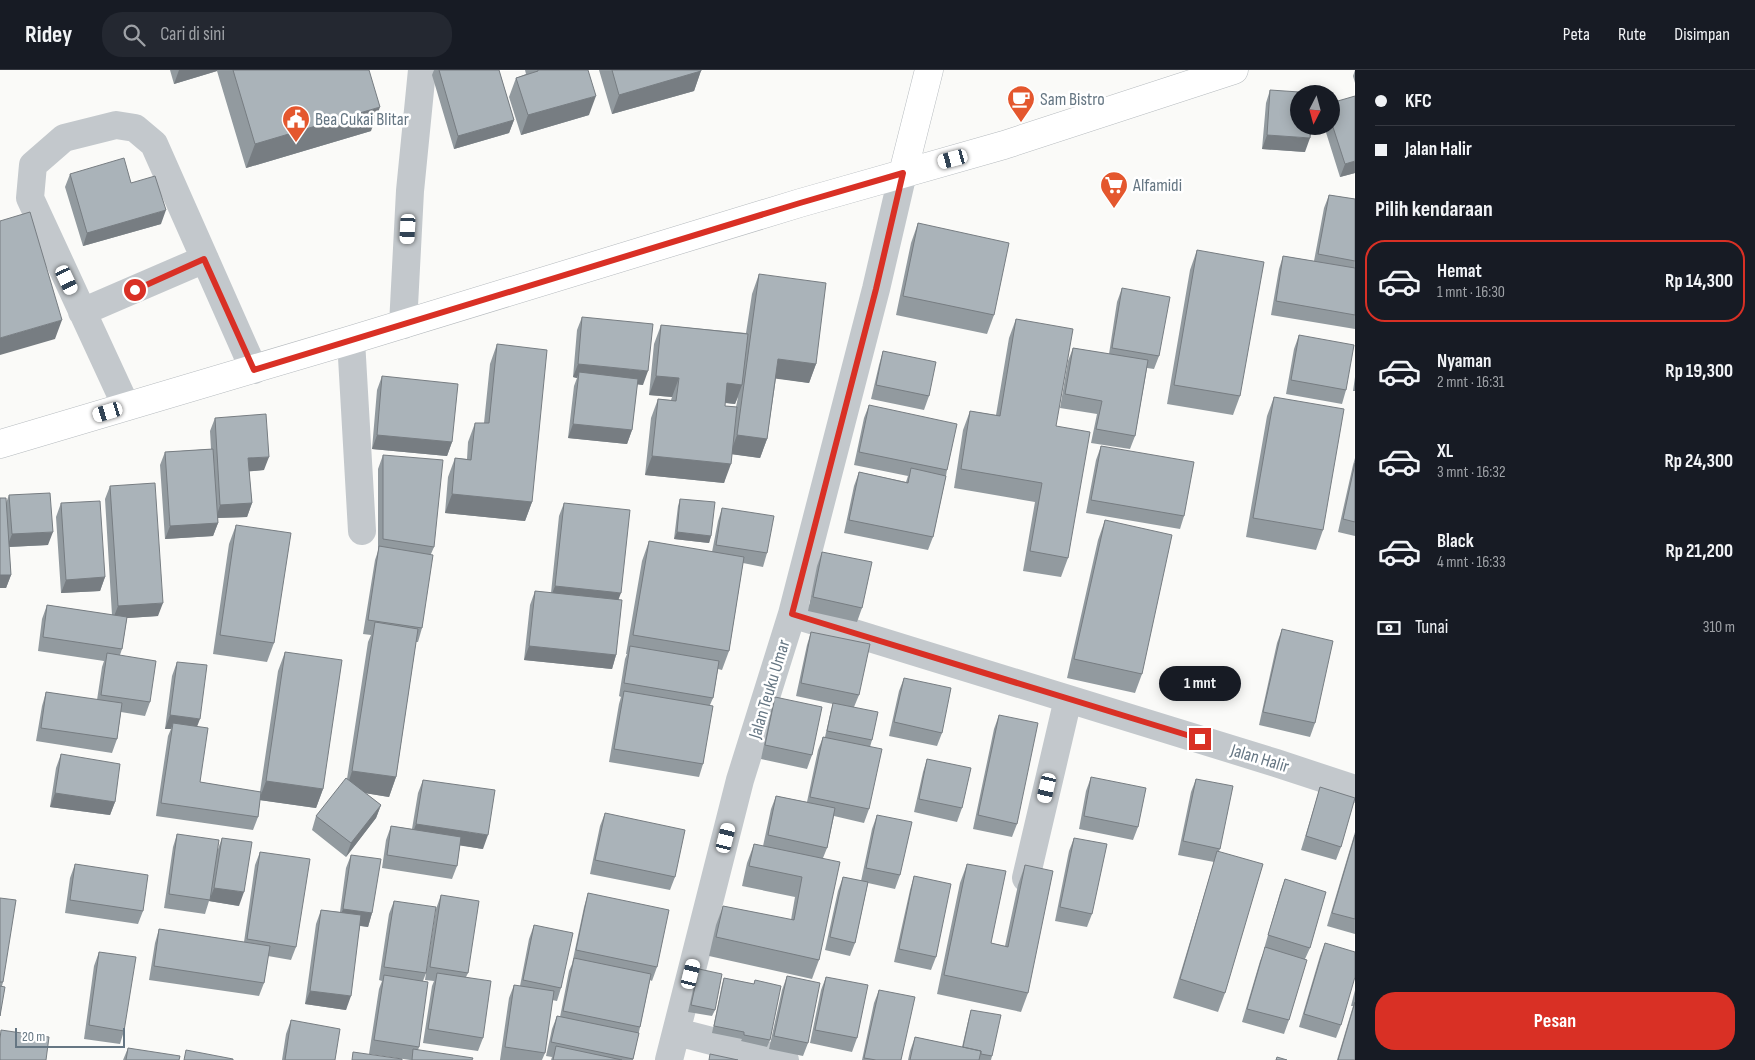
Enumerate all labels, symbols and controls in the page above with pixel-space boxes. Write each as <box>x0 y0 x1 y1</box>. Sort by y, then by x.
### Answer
search box <box>102 12 452 57</box>
text: Ridey <box>25 20 72 49</box>
icon: search <box>120 21 148 49</box>
text: Cari di sini <box>160 23 225 46</box>
text: Peta <box>1563 24 1590 45</box>
text: Rute <box>1618 24 1646 45</box>
text: Disimpan <box>1674 24 1730 45</box>
cafe icon: Sam Bistro <box>1006 84 1036 123</box>
north arrow <box>1290 85 1340 135</box>
map controls <box>1290 85 1340 135</box>
place label: Sam Bistro <box>1040 89 1105 110</box>
text: KFC <box>1405 90 1432 113</box>
public building icon: Bea Cukai Blitar <box>281 104 311 143</box>
place label: Bea Cukai Blitar <box>315 109 409 130</box>
text: Jalan Halir <box>1405 138 1472 161</box>
car <box>936 148 969 170</box>
supermarket icon: Alfamidi <box>1099 170 1129 209</box>
place label: Alfamidi <box>1132 175 1182 196</box>
text: Pilih kendaraan <box>1375 196 1493 223</box>
car <box>399 214 416 244</box>
icon: car <box>1377 259 1422 304</box>
text: Hemat <box>1437 260 1482 283</box>
car <box>53 263 80 297</box>
text: Rp 14,300 <box>1665 270 1733 293</box>
route start <box>124 279 146 301</box>
text: 1 mnt · 16:30 <box>1437 283 1505 302</box>
icon: car <box>1377 349 1422 394</box>
text: Nyaman <box>1437 350 1491 373</box>
text: Rp 19,300 <box>1665 360 1733 383</box>
text: 2 mnt · 16:31 <box>1437 373 1504 392</box>
car <box>91 400 124 424</box>
icon: car <box>1377 439 1422 484</box>
text: XL <box>1437 440 1453 463</box>
text: Rp 24,300 <box>1664 450 1733 473</box>
text: 3 mnt · 16:32 <box>1437 463 1506 482</box>
icon: car <box>1377 529 1422 574</box>
text: Black <box>1437 530 1474 553</box>
text: Rp 21,200 <box>1665 540 1733 563</box>
text: 4 mnt · 16:33 <box>1437 553 1506 572</box>
icon: cash <box>1375 614 1403 642</box>
text: Tunai <box>1415 616 1448 639</box>
text: 310 m <box>1703 618 1735 637</box>
street label: Jalan Teuku Umar <box>744 637 794 742</box>
callout: 1 mnt <box>1159 666 1241 702</box>
text: 1 mnt <box>1184 674 1216 693</box>
route end <box>1189 728 1211 750</box>
street label: Jalan Halir <box>1227 739 1292 777</box>
car <box>1036 772 1057 804</box>
car <box>715 822 736 854</box>
car <box>680 958 701 990</box>
button: Pesan <box>1375 992 1735 1050</box>
scale bar <box>15 1025 125 1048</box>
text: 20 m <box>22 1028 45 1045</box>

